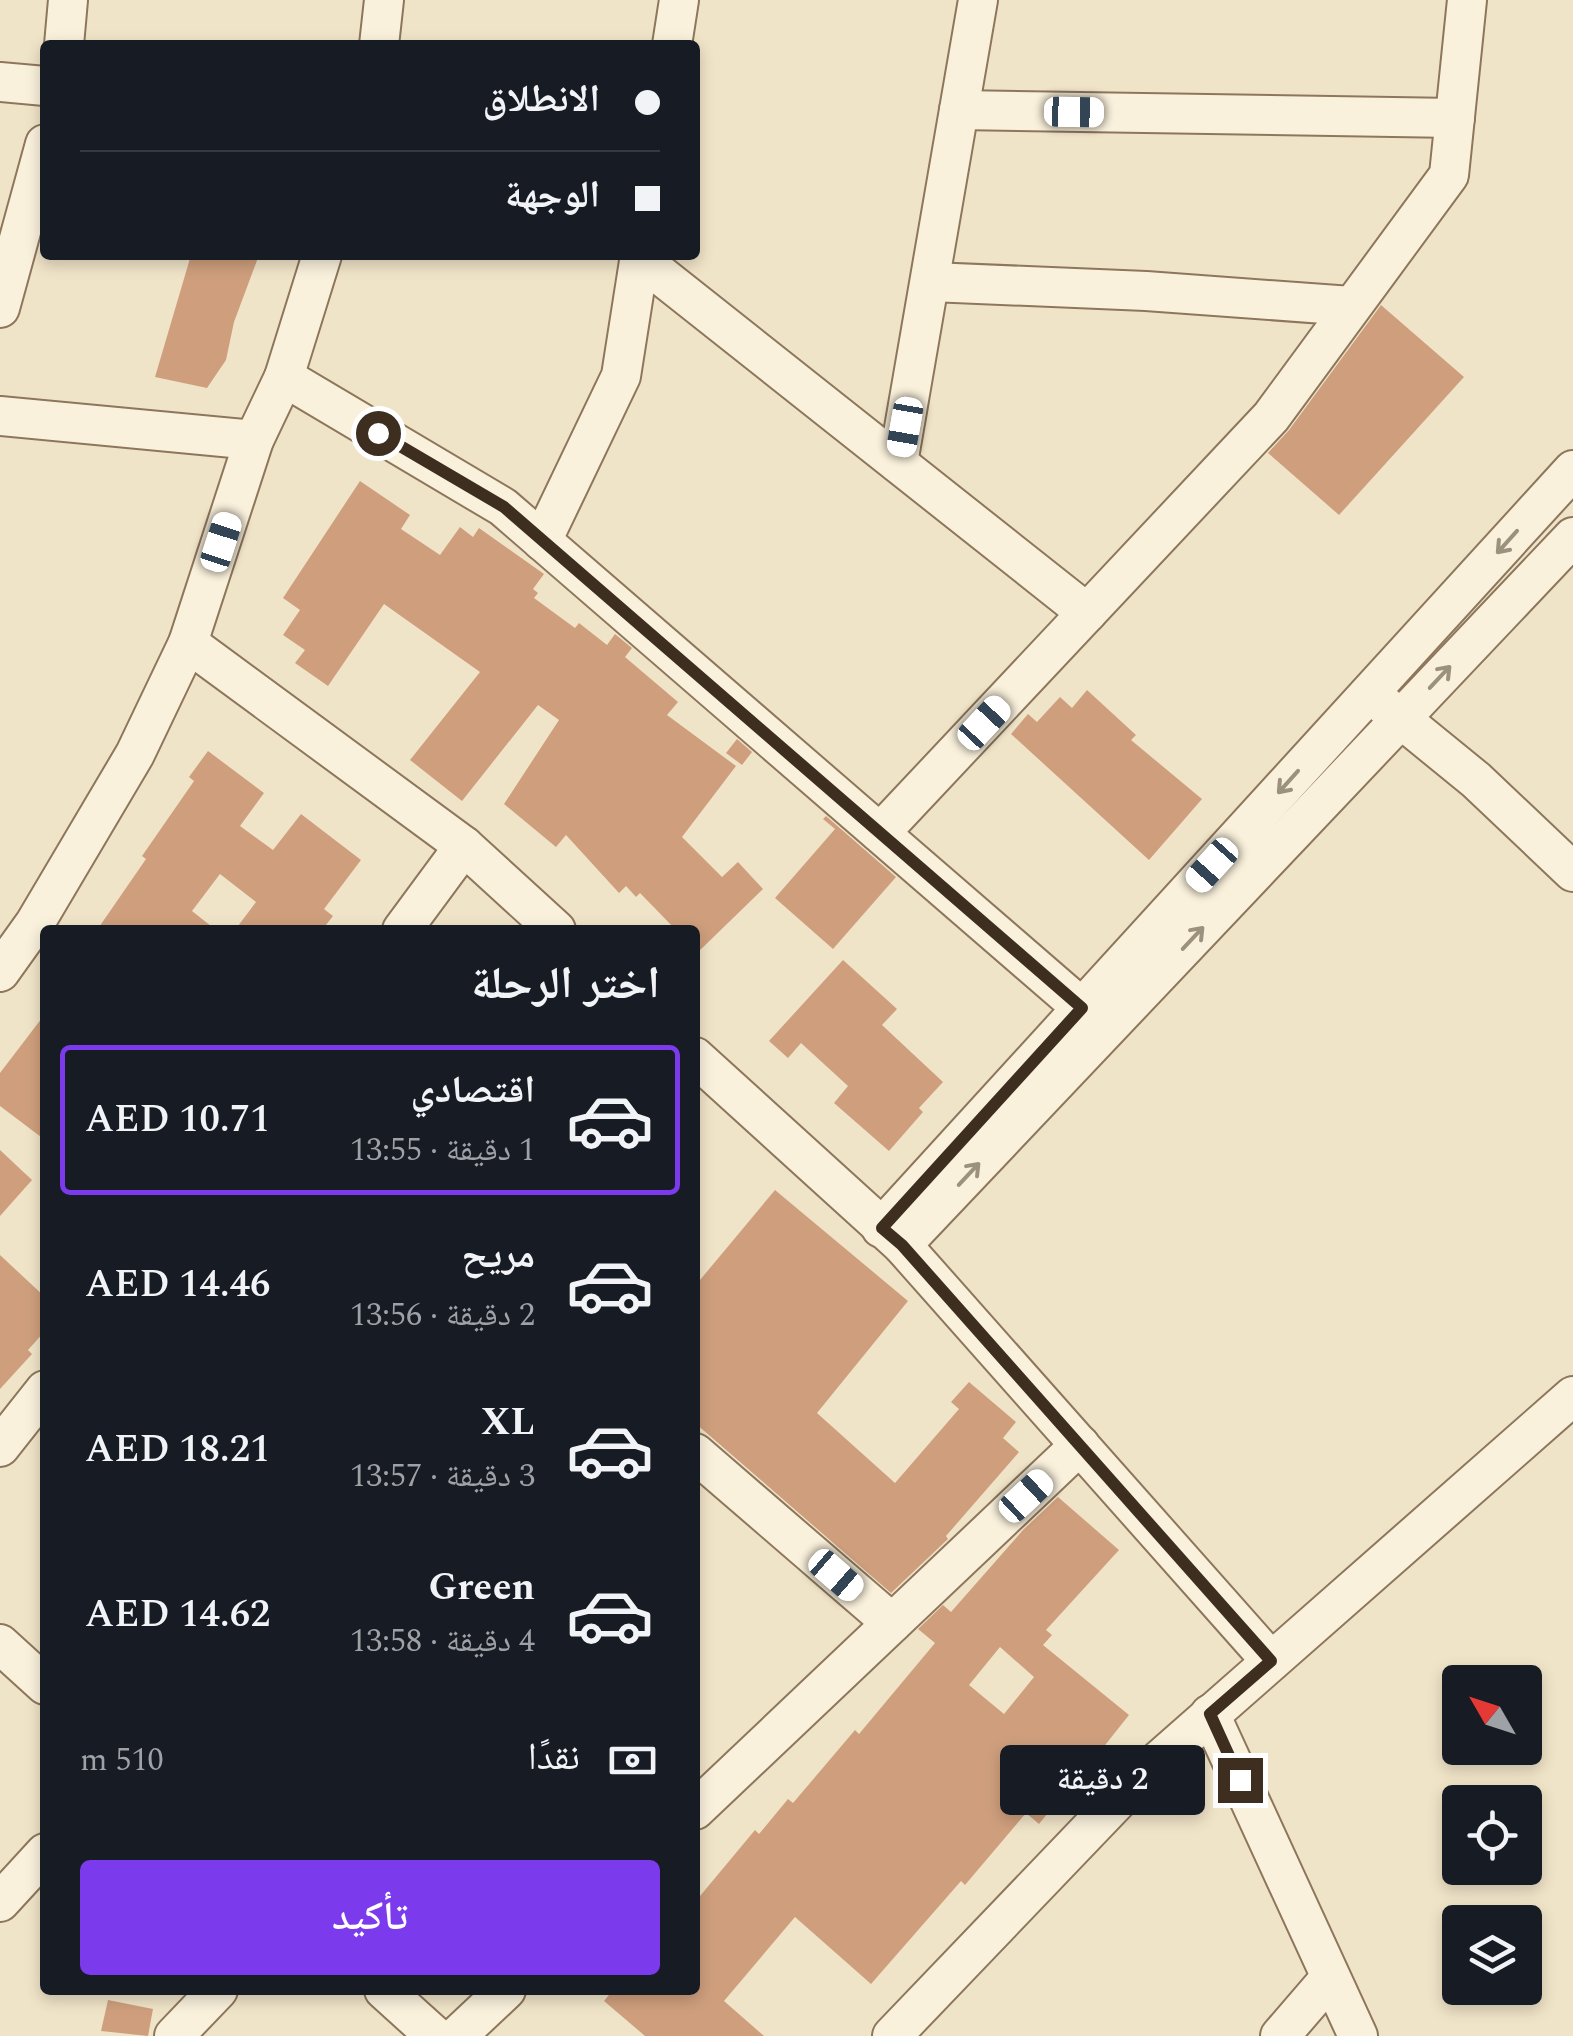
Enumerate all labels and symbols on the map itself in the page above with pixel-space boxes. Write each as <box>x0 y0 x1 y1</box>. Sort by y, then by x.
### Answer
car <box>1044 96 1104 128</box>
car <box>885 395 925 459</box>
route start <box>356 411 401 456</box>
car <box>197 509 245 575</box>
one-way arrow <box>1496 529 1519 554</box>
one-way arrow <box>1428 665 1451 690</box>
car <box>953 691 1015 755</box>
one-way arrow <box>1277 769 1300 794</box>
car <box>1181 833 1243 897</box>
one-way arrow <box>1181 927 1205 951</box>
one-way arrow <box>957 1162 980 1187</box>
car <box>994 1465 1058 1527</box>
car <box>804 1544 868 1606</box>
north arrow <box>1442 1665 1542 1765</box>
callout: 2 دقيقة <box>1000 1745 1205 1815</box>
route end <box>1218 1758 1263 1803</box>

